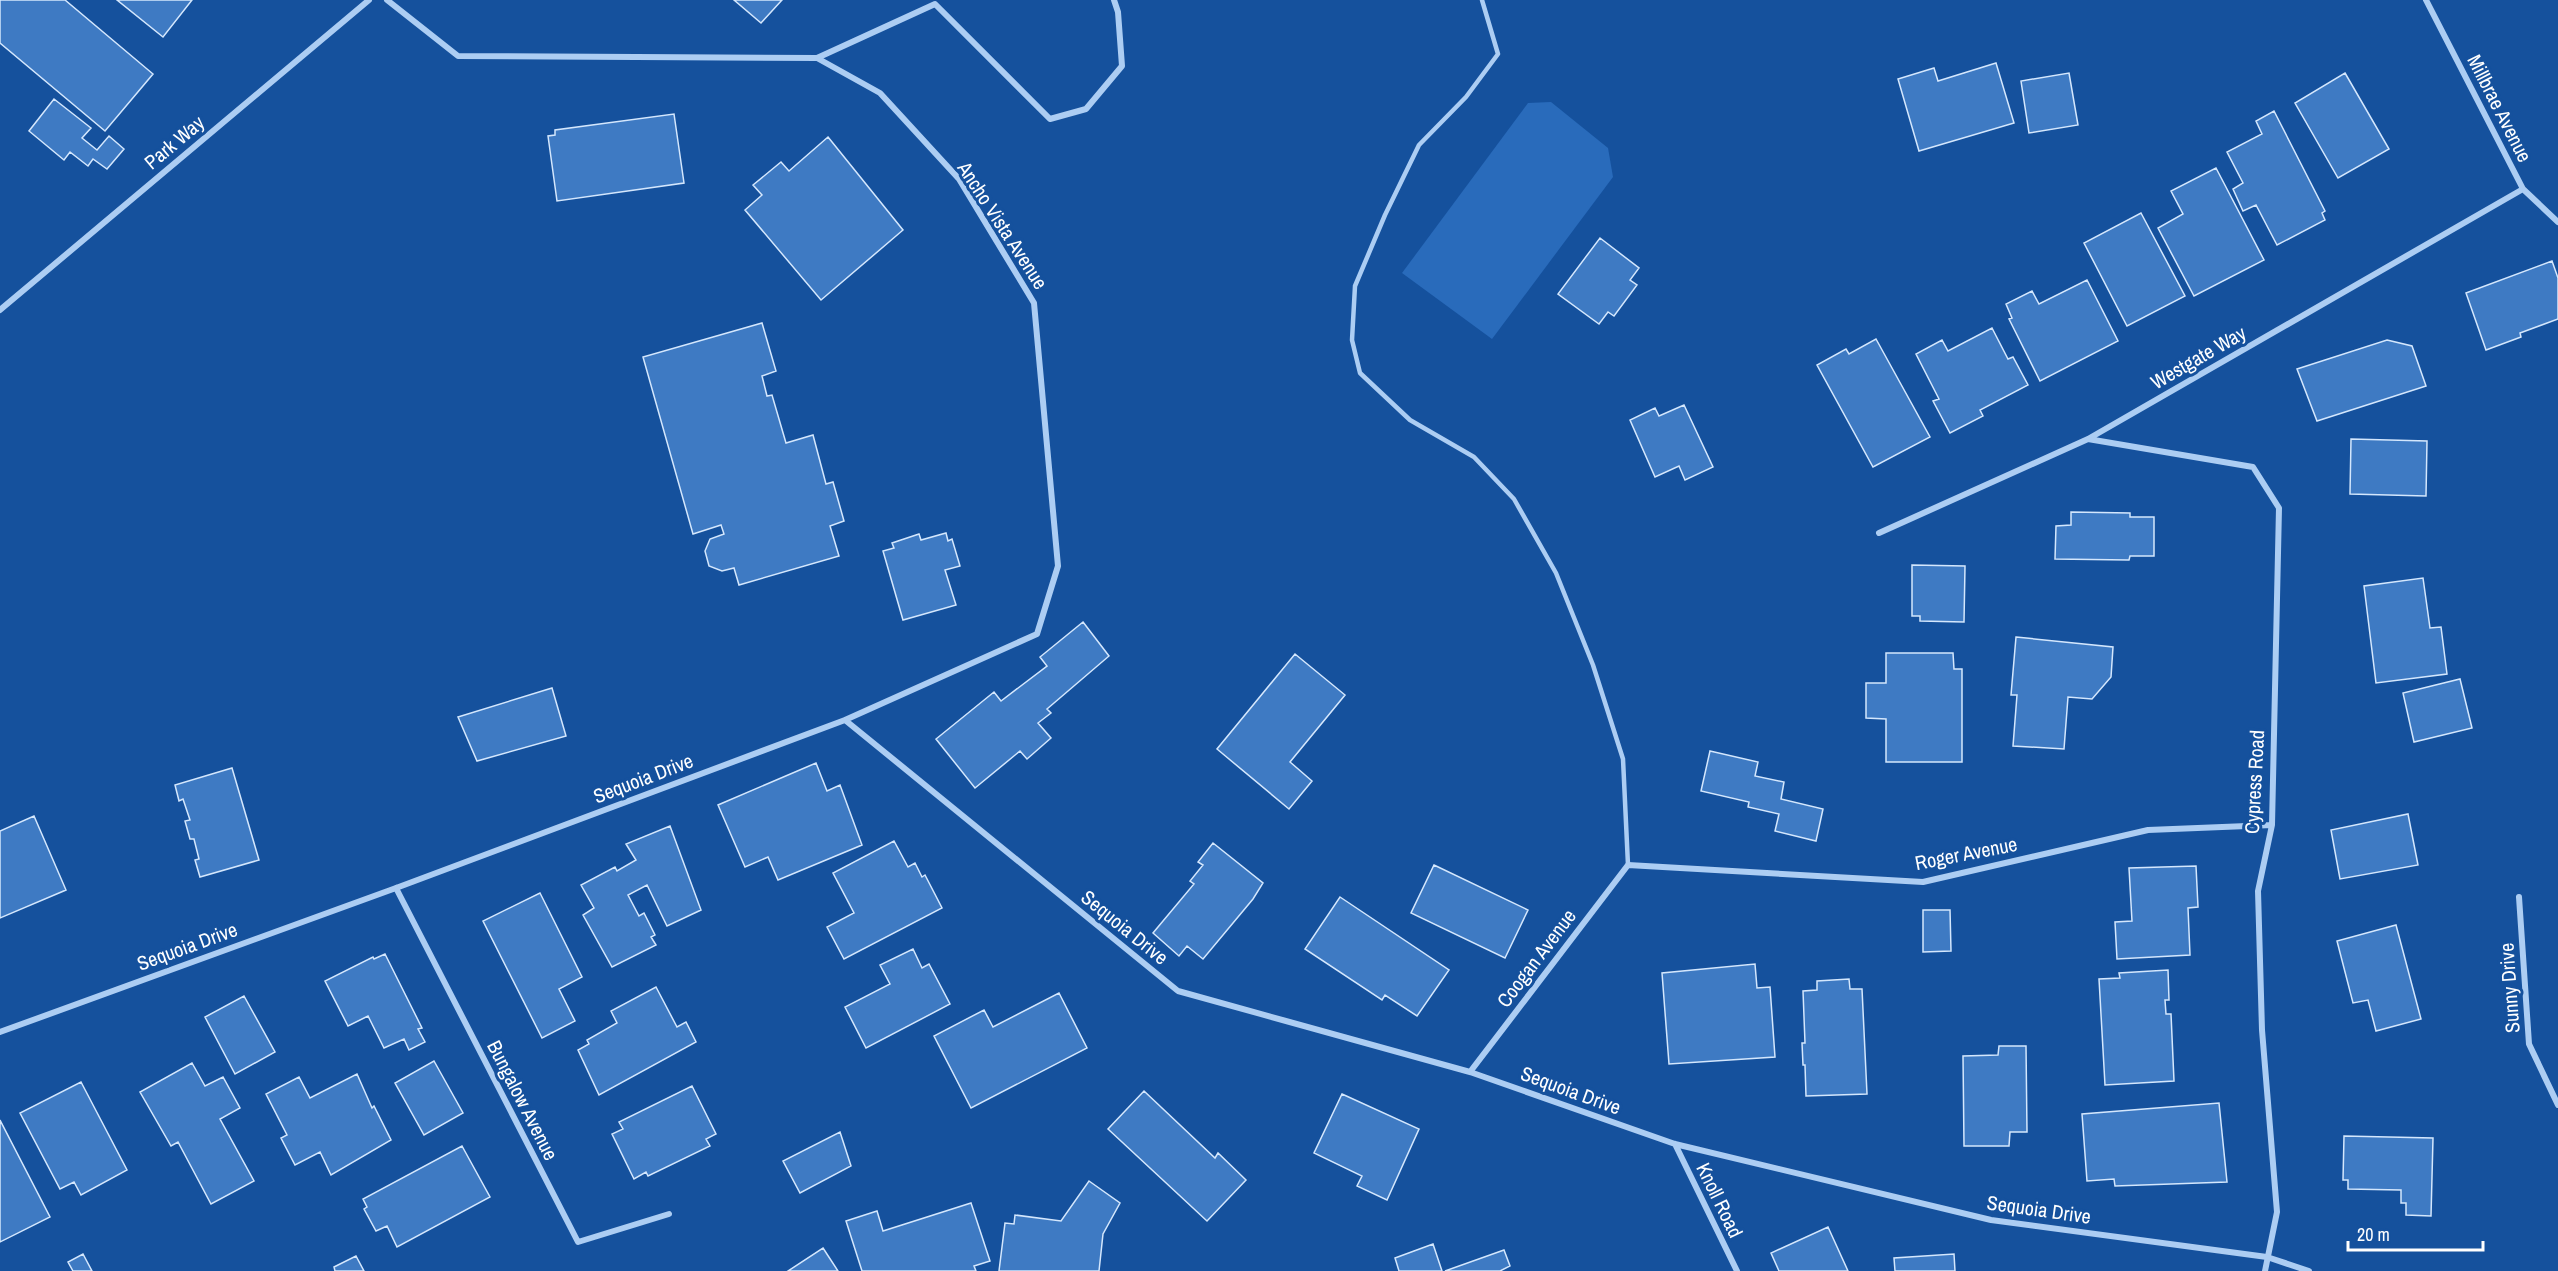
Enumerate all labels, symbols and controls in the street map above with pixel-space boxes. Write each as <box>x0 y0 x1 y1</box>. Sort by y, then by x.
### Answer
street label: Millbrae Avenue <box>2461 50 2539 166</box>
street label: Park Way <box>138 108 210 175</box>
street label: Ancho Vista Avenue <box>951 155 1054 294</box>
street label: Westgate Way <box>2145 318 2251 395</box>
street label: Cypress Road <box>2238 729 2270 835</box>
street label: Sequoia Drive <box>589 747 697 809</box>
street label: Roger Avenue <box>1913 830 2019 876</box>
street label: Sequoia Drive <box>1076 884 1174 970</box>
street label: Coogan Avenue <box>1490 903 1582 1013</box>
street label: Sequoia Drive <box>133 915 241 977</box>
street label: Sunny Drive <box>2492 942 2526 1034</box>
street label: Bungalow Avenue <box>481 1035 565 1165</box>
street label: Sequoia Drive <box>1517 1059 1625 1121</box>
street label: Knoll Road <box>1690 1158 1750 1242</box>
street label: Sequoia Drive <box>1985 1188 2093 1230</box>
scale bar <box>2348 1214 2483 1252</box>
text: 20 m <box>2357 1222 2390 1247</box>

